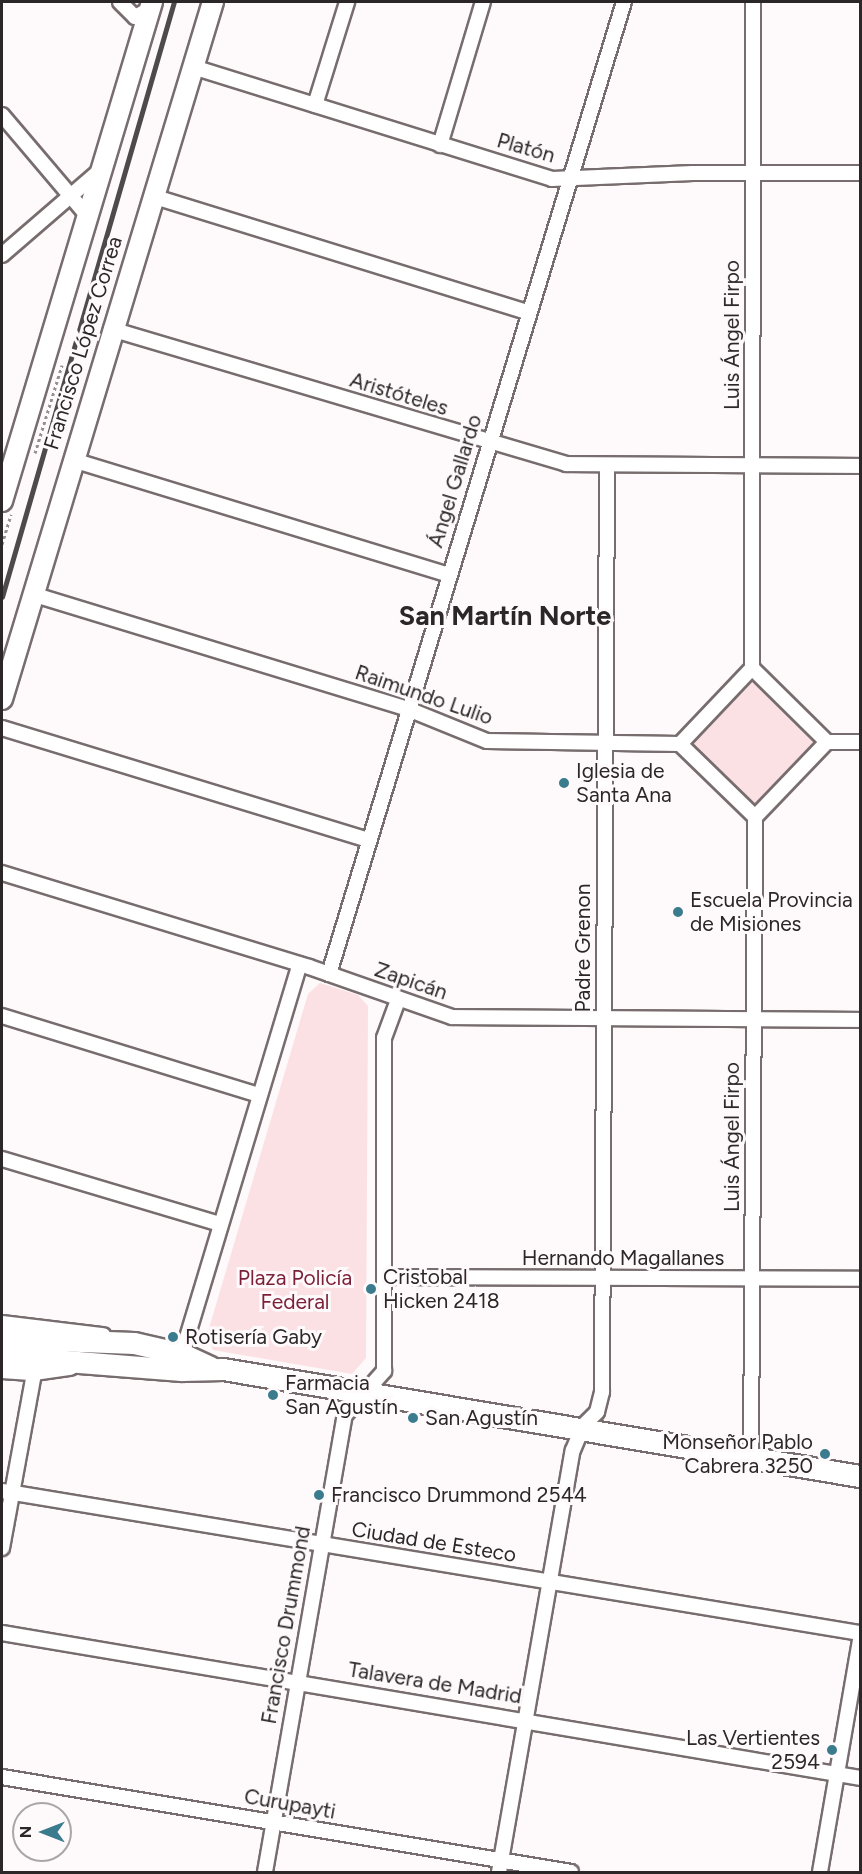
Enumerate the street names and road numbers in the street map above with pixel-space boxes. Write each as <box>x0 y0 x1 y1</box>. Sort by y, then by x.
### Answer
street label: Platón <box>494 128 558 168</box>
street label: Francisco López Correa <box>39 233 127 453</box>
street label: Luis Ángel Firpo <box>719 260 745 410</box>
street label: Aristóteles <box>347 367 451 421</box>
street label: Ángel Gallardo <box>423 411 487 551</box>
street label: Raimundo Lulio <box>352 660 496 730</box>
street label: Padre Grenon <box>570 884 596 1012</box>
street label: Zapicán <box>371 957 451 1005</box>
street label: Luis Ángel Firpo <box>719 1062 745 1212</box>
street label: Hernando Magallanes <box>522 1245 724 1271</box>
street label: Ciudad de Esteco <box>350 1517 518 1567</box>
street label: Francisco Drummond <box>256 1524 316 1726</box>
street label: Talavera de Madrid <box>346 1657 524 1709</box>
street label: Curupayti <box>242 1784 338 1824</box>

